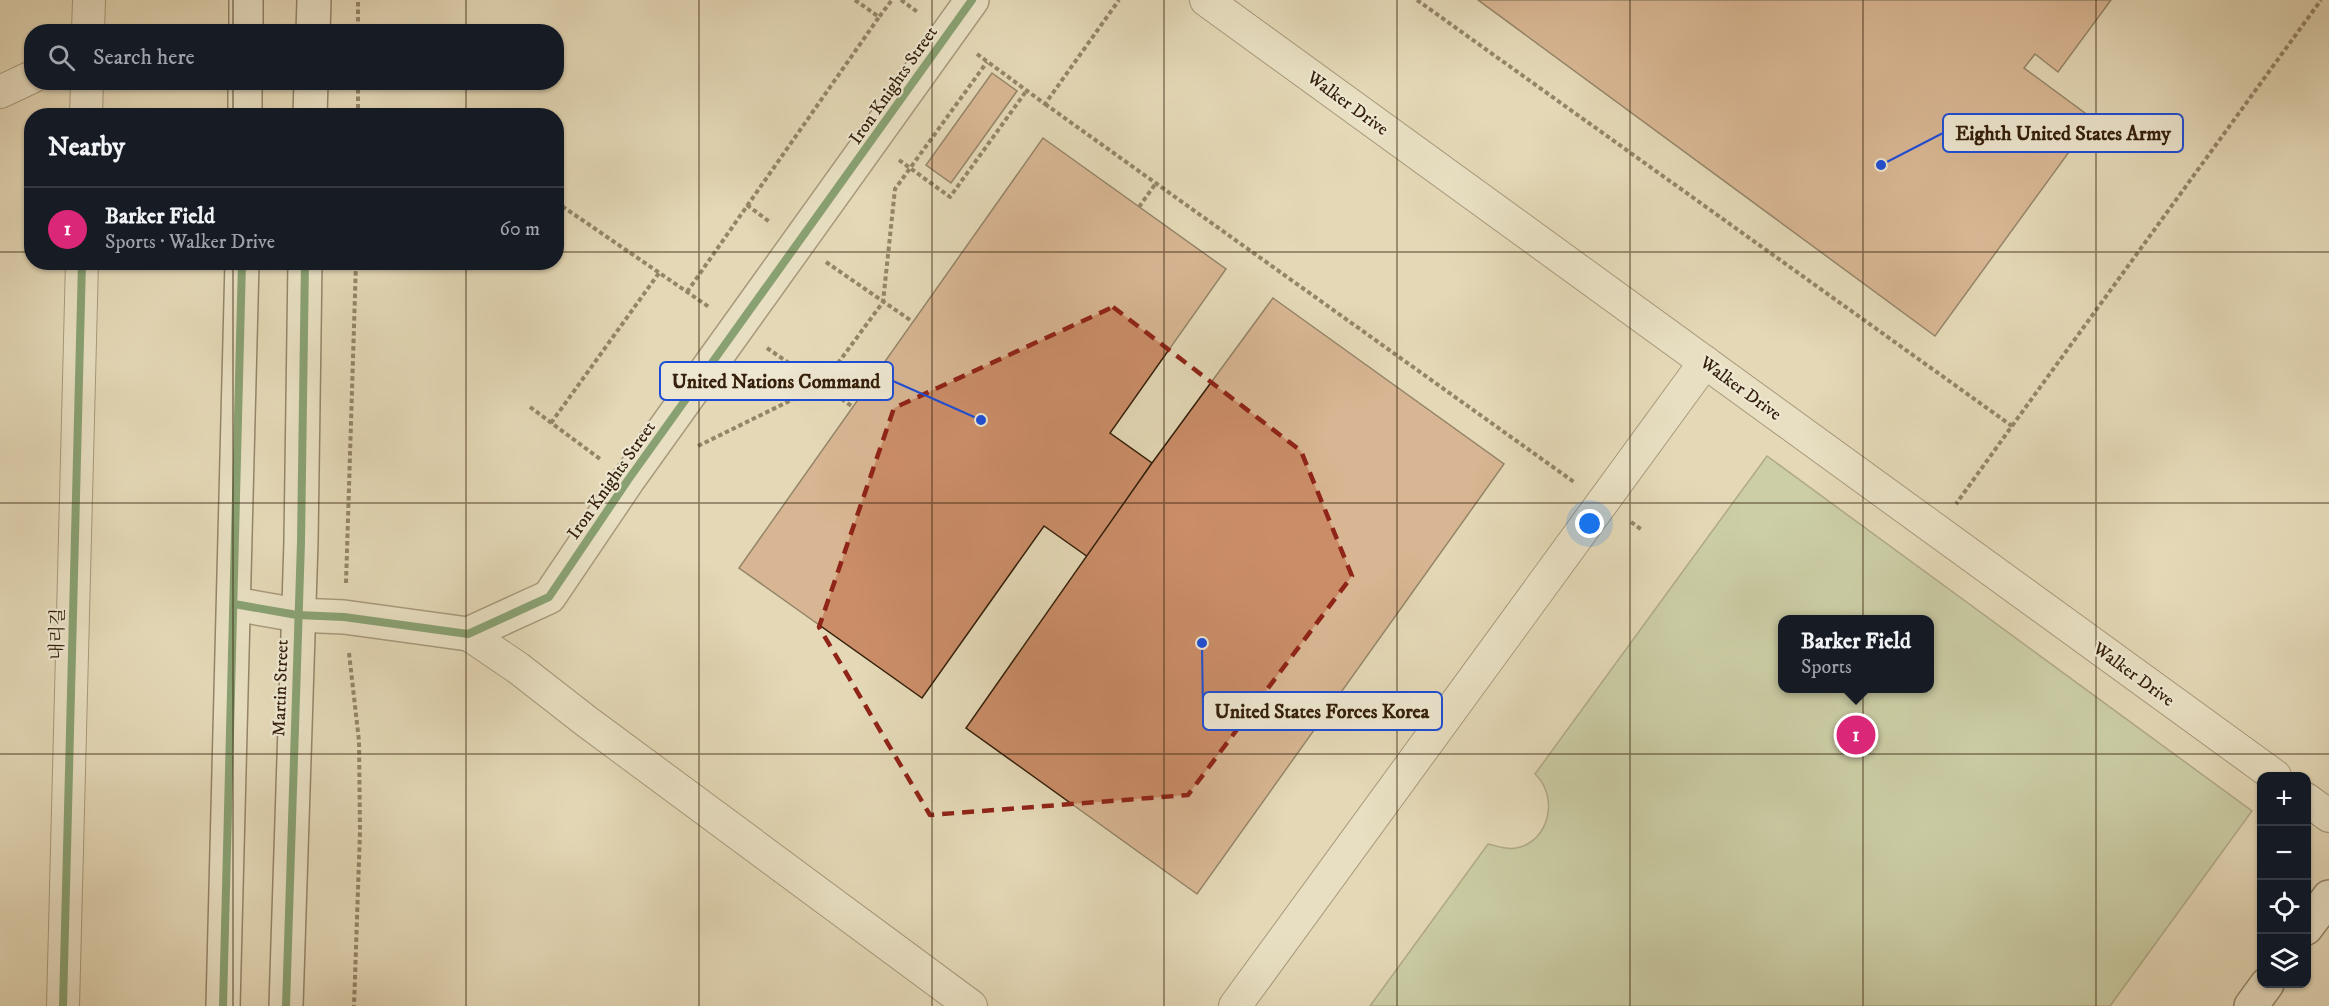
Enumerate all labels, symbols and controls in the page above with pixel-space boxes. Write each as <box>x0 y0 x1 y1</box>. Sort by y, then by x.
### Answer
street label: Iron Knights Street <box>845 22 943 149</box>
search box <box>24 24 564 90</box>
icon: search <box>45 41 78 74</box>
text: Search here <box>93 44 195 71</box>
street label: Walker Drive <box>1302 66 1392 141</box>
callout: Eighth United States Army <box>1943 114 2183 152</box>
text: Eighth United States Army <box>1955 122 2171 147</box>
text: Nearby <box>48 131 125 164</box>
text: Barker Field <box>105 203 215 230</box>
text: 1 <box>64 217 71 242</box>
text: 60 m <box>500 217 540 242</box>
text: Sports · Walker Drive <box>105 230 275 255</box>
street label: Walker Drive <box>1695 351 1785 426</box>
callout: United Nations Command <box>660 362 893 400</box>
text: United Nations Command <box>672 370 881 395</box>
street label: Iron Knights Street <box>563 417 661 544</box>
your location <box>1575 509 1604 538</box>
street label: 내리길 <box>47 608 69 660</box>
popup <box>1778 615 1934 693</box>
text: Barker Field <box>1801 628 1911 655</box>
street label: Walker Drive <box>2088 637 2178 712</box>
street label: Martin Street <box>268 639 294 737</box>
text: Sports <box>1801 655 1852 680</box>
callout: United States Forces Korea <box>1203 692 1442 730</box>
text: United States Forces Korea <box>1215 700 1430 725</box>
pin: 1 <box>1836 712 1876 758</box>
map controls <box>2257 772 2311 988</box>
button: + <box>2257 772 2311 826</box>
button: − <box>2257 826 2311 880</box>
button: locate <box>2257 880 2311 934</box>
button: layers <box>2257 934 2311 988</box>

